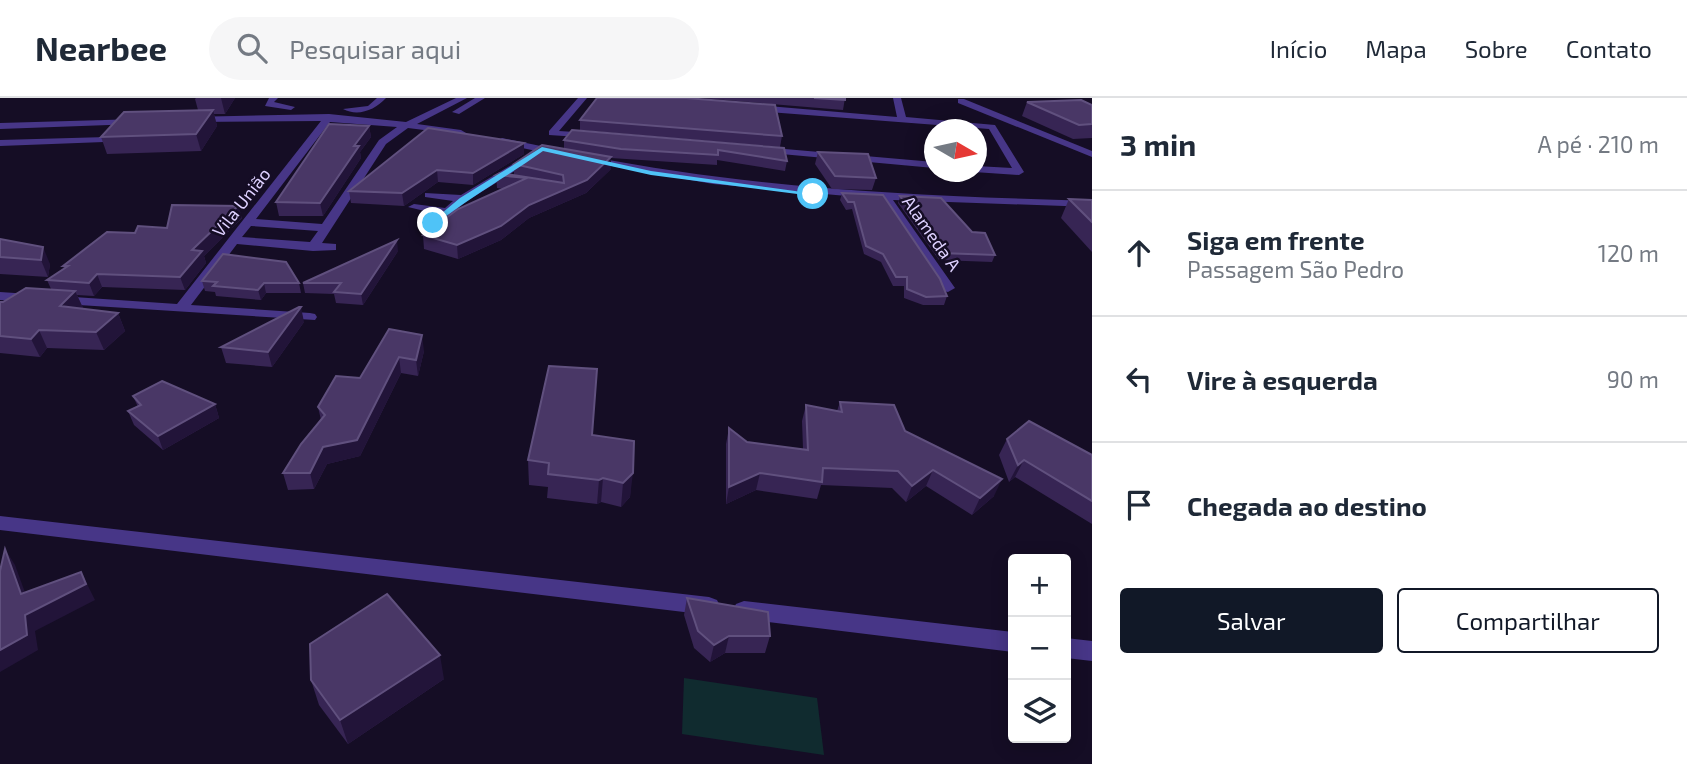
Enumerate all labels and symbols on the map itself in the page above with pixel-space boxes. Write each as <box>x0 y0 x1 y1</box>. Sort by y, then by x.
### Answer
north arrow <box>924 119 987 182</box>
street label: Vila União <box>207 163 275 241</box>
route start <box>797 178 828 209</box>
street label: Alameda A <box>898 191 966 276</box>
route end <box>417 207 448 238</box>

